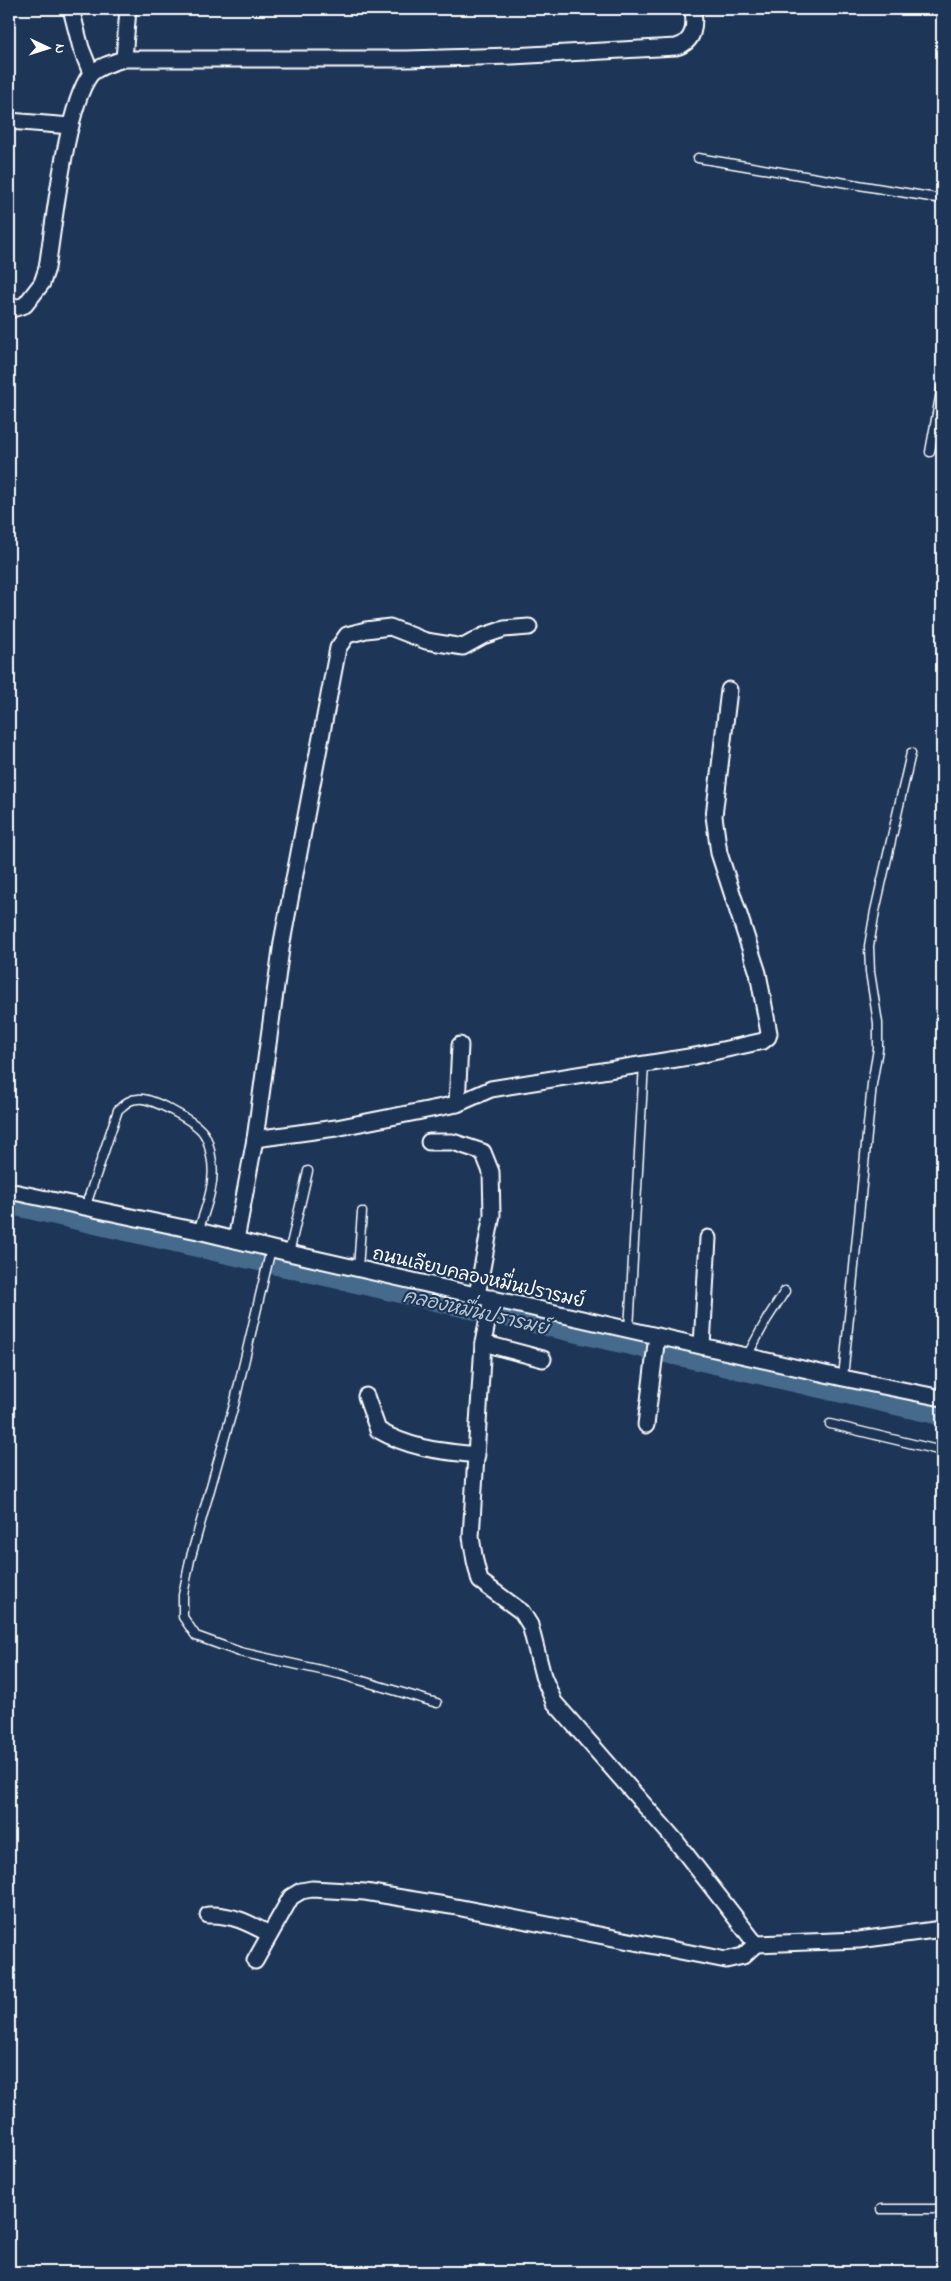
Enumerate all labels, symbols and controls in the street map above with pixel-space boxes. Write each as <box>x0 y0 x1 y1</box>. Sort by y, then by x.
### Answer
north arrow <box>22 22 72 72</box>
text: N <box>49 43 70 54</box>
street label: ถนนเลียบคลองหมื่นปรารมย์ <box>371 1242 587 1312</box>
water label: คลองหมื่นปรารมย์ <box>401 1283 551 1339</box>

